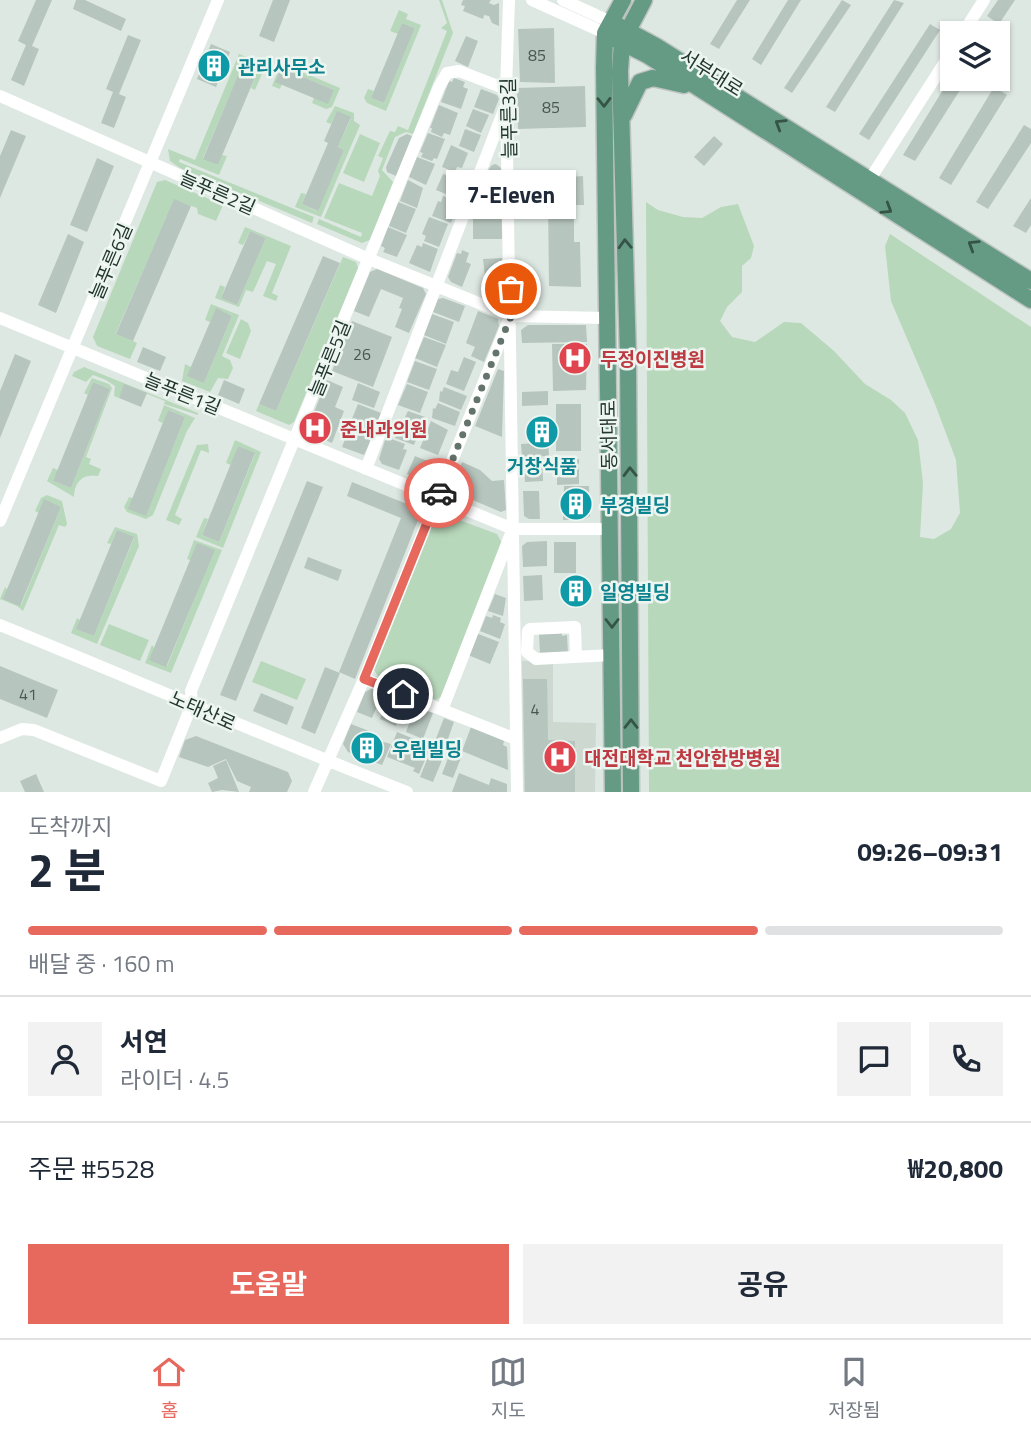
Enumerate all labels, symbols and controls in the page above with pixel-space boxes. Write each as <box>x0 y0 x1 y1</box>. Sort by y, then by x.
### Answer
map controls <box>940 21 1010 91</box>
button: layers <box>940 21 1010 91</box>
street label: 서부대로 <box>675 41 749 103</box>
house number: 85 <box>528 43 546 67</box>
building icon: 관리사무소 <box>195 47 233 85</box>
place label: 관리사무소 <box>238 52 325 81</box>
street label: 늘푸른3길 <box>493 77 523 159</box>
house number: 85 <box>542 95 560 119</box>
one-way arrow <box>596 97 612 107</box>
one-way arrow <box>775 119 788 132</box>
street label: 늘푸른2길 <box>175 162 261 222</box>
callout: 7-Eleven <box>446 170 576 219</box>
text: 7-Eleven <box>467 177 555 212</box>
one-way arrow <box>879 200 892 213</box>
street label: 늘푸른6길 <box>81 218 139 304</box>
one-way arrow <box>618 239 633 250</box>
one-way arrow <box>968 240 981 253</box>
pin <box>481 259 541 319</box>
icon: bag <box>492 270 530 308</box>
street label: 늘푸른5길 <box>300 315 358 401</box>
hospital icon: 두정이진병원 <box>556 339 594 377</box>
house number: 26 <box>353 342 371 366</box>
place label: 두정이진병원 <box>600 344 705 373</box>
street label: 늘푸른1길 <box>140 364 226 422</box>
street label: 동서대로 <box>593 400 623 470</box>
hospital icon: 준내과의원 <box>296 409 334 447</box>
building icon: 거창식품 <box>523 413 561 451</box>
place label: 준내과의원 <box>340 414 427 443</box>
place label: 거창식품 <box>507 451 577 480</box>
courier <box>404 458 474 528</box>
one-way arrow <box>622 466 637 477</box>
icon: car <box>420 474 458 512</box>
building icon: 부경빌딩 <box>557 485 595 523</box>
place label: 부경빌딩 <box>600 490 670 519</box>
building icon: 일영빌딩 <box>557 572 595 610</box>
place label: 일영빌딩 <box>600 577 670 606</box>
one-way arrow <box>604 618 620 629</box>
pin <box>373 664 433 724</box>
icon: home <box>384 675 422 713</box>
house number: 41 <box>19 682 37 706</box>
street label: 노태산로 <box>165 683 241 737</box>
house number: 4 <box>531 697 540 721</box>
one-way arrow <box>623 718 639 729</box>
building icon: 우림빌딩 <box>348 729 386 767</box>
place label: 우림빌딩 <box>392 734 462 763</box>
hospital icon: 대전대학교 천안한방병원 <box>541 738 579 776</box>
place label: 대전대학교 천안한방병원 <box>584 743 780 772</box>
text: 도착까지 <box>28 809 113 844</box>
text: 09:26–09:31 <box>857 832 1003 871</box>
text: 2 분 <box>28 835 106 905</box>
text: 배달 중 · 160 m <box>28 946 175 981</box>
button: person <box>28 1022 102 1096</box>
text: 서연 <box>120 1022 168 1061</box>
button: chat <box>837 1022 911 1096</box>
button: phone <box>929 1022 1003 1096</box>
text: 라이더 · 4.5 <box>120 1062 229 1097</box>
text: 주문 #5528 <box>28 1149 154 1188</box>
text: ₩20,800 <box>908 1149 1003 1188</box>
button: 도움말 <box>28 1244 509 1324</box>
button: 공유 <box>523 1244 1003 1324</box>
tab: 홈 <box>150 1353 188 1424</box>
tab: 지도 <box>489 1353 527 1424</box>
tab: 저장됨 <box>828 1353 881 1424</box>

